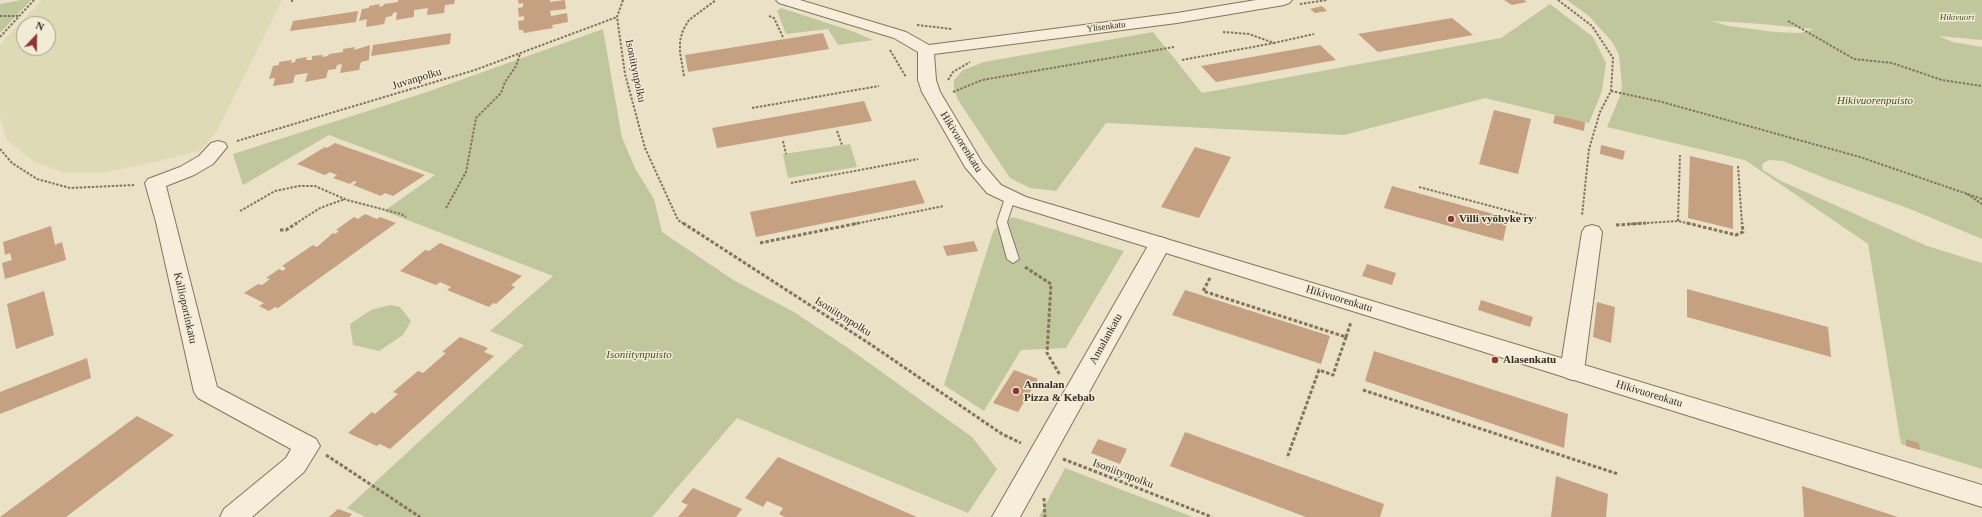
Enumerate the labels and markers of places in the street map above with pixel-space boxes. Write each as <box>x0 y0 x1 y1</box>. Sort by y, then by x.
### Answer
place label: Villi vyöhyke ry <box>1459 212 1534 226</box>
marker: Villi vyöhyke ry <box>1446 214 1456 224</box>
place label: Alasenkatu <box>1503 353 1556 367</box>
marker: Alasenkatu <box>1490 355 1500 365</box>
place label: Annalan Pizza & Kebab <box>1024 378 1095 404</box>
marker: Annalan Pizza & Kebab <box>1011 386 1021 396</box>

